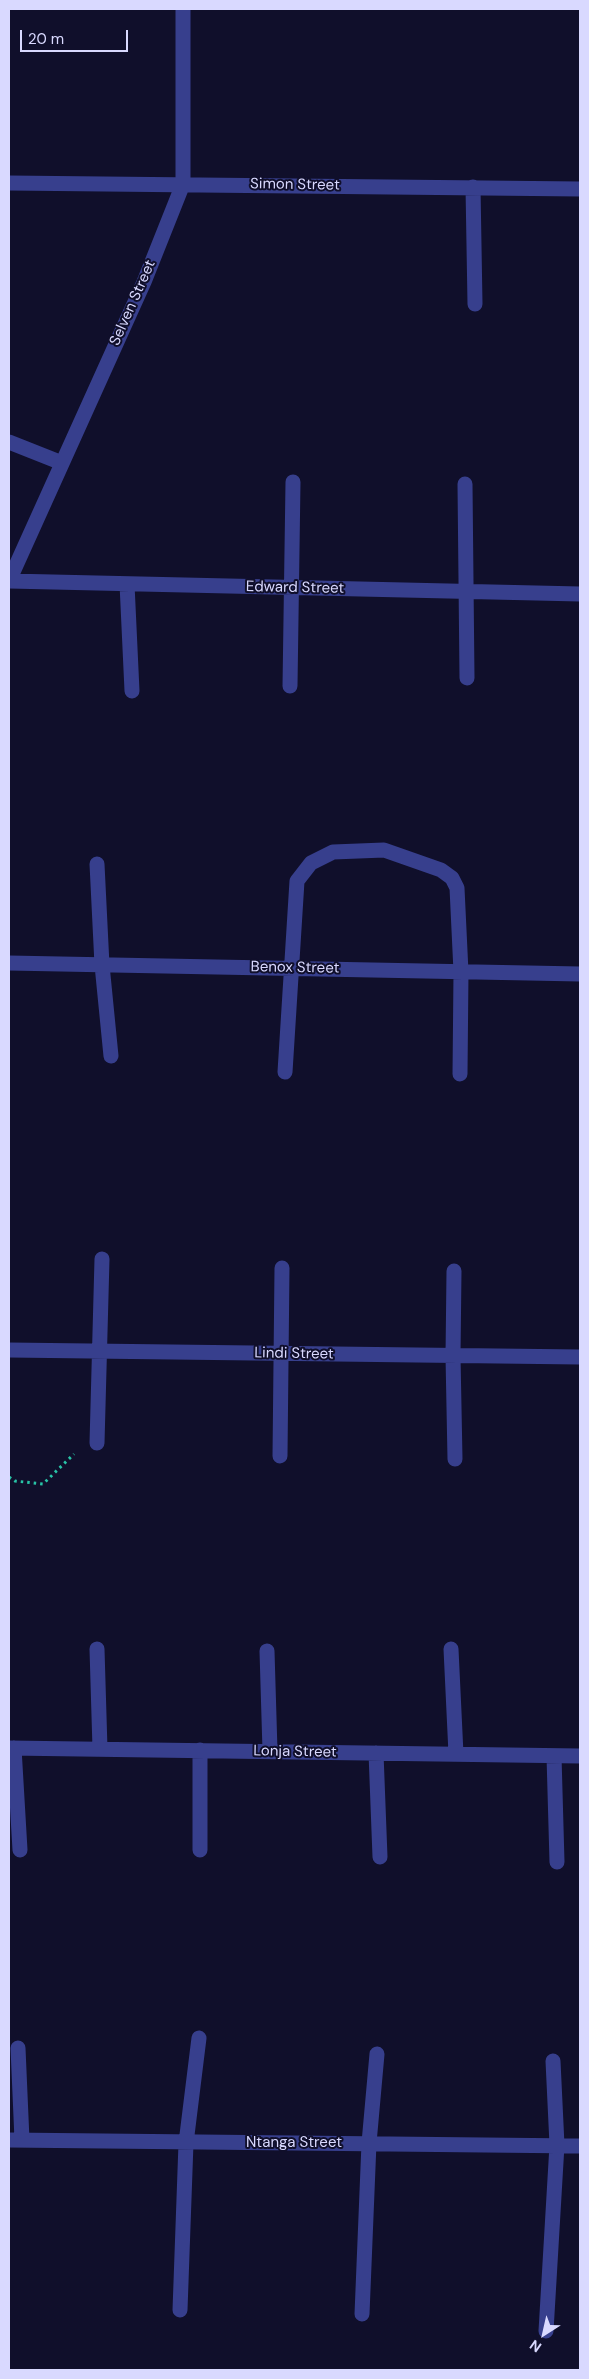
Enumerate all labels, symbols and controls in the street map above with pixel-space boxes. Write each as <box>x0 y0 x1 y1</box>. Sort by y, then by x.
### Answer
scale bar <box>22 20 130 52</box>
text: 20 m <box>28 29 64 49</box>
street label: Simon Street <box>250 175 340 195</box>
street label: Selven Street <box>106 257 160 349</box>
street label: Edward Street <box>246 578 344 598</box>
street label: Benox Street <box>251 958 339 978</box>
street label: Lindi Street <box>254 1344 334 1364</box>
street label: Lonja Street <box>253 1742 337 1762</box>
street label: Ntanga Street <box>246 2134 342 2152</box>
north arrow <box>519 2309 569 2359</box>
text: N <box>526 2336 545 2357</box>

